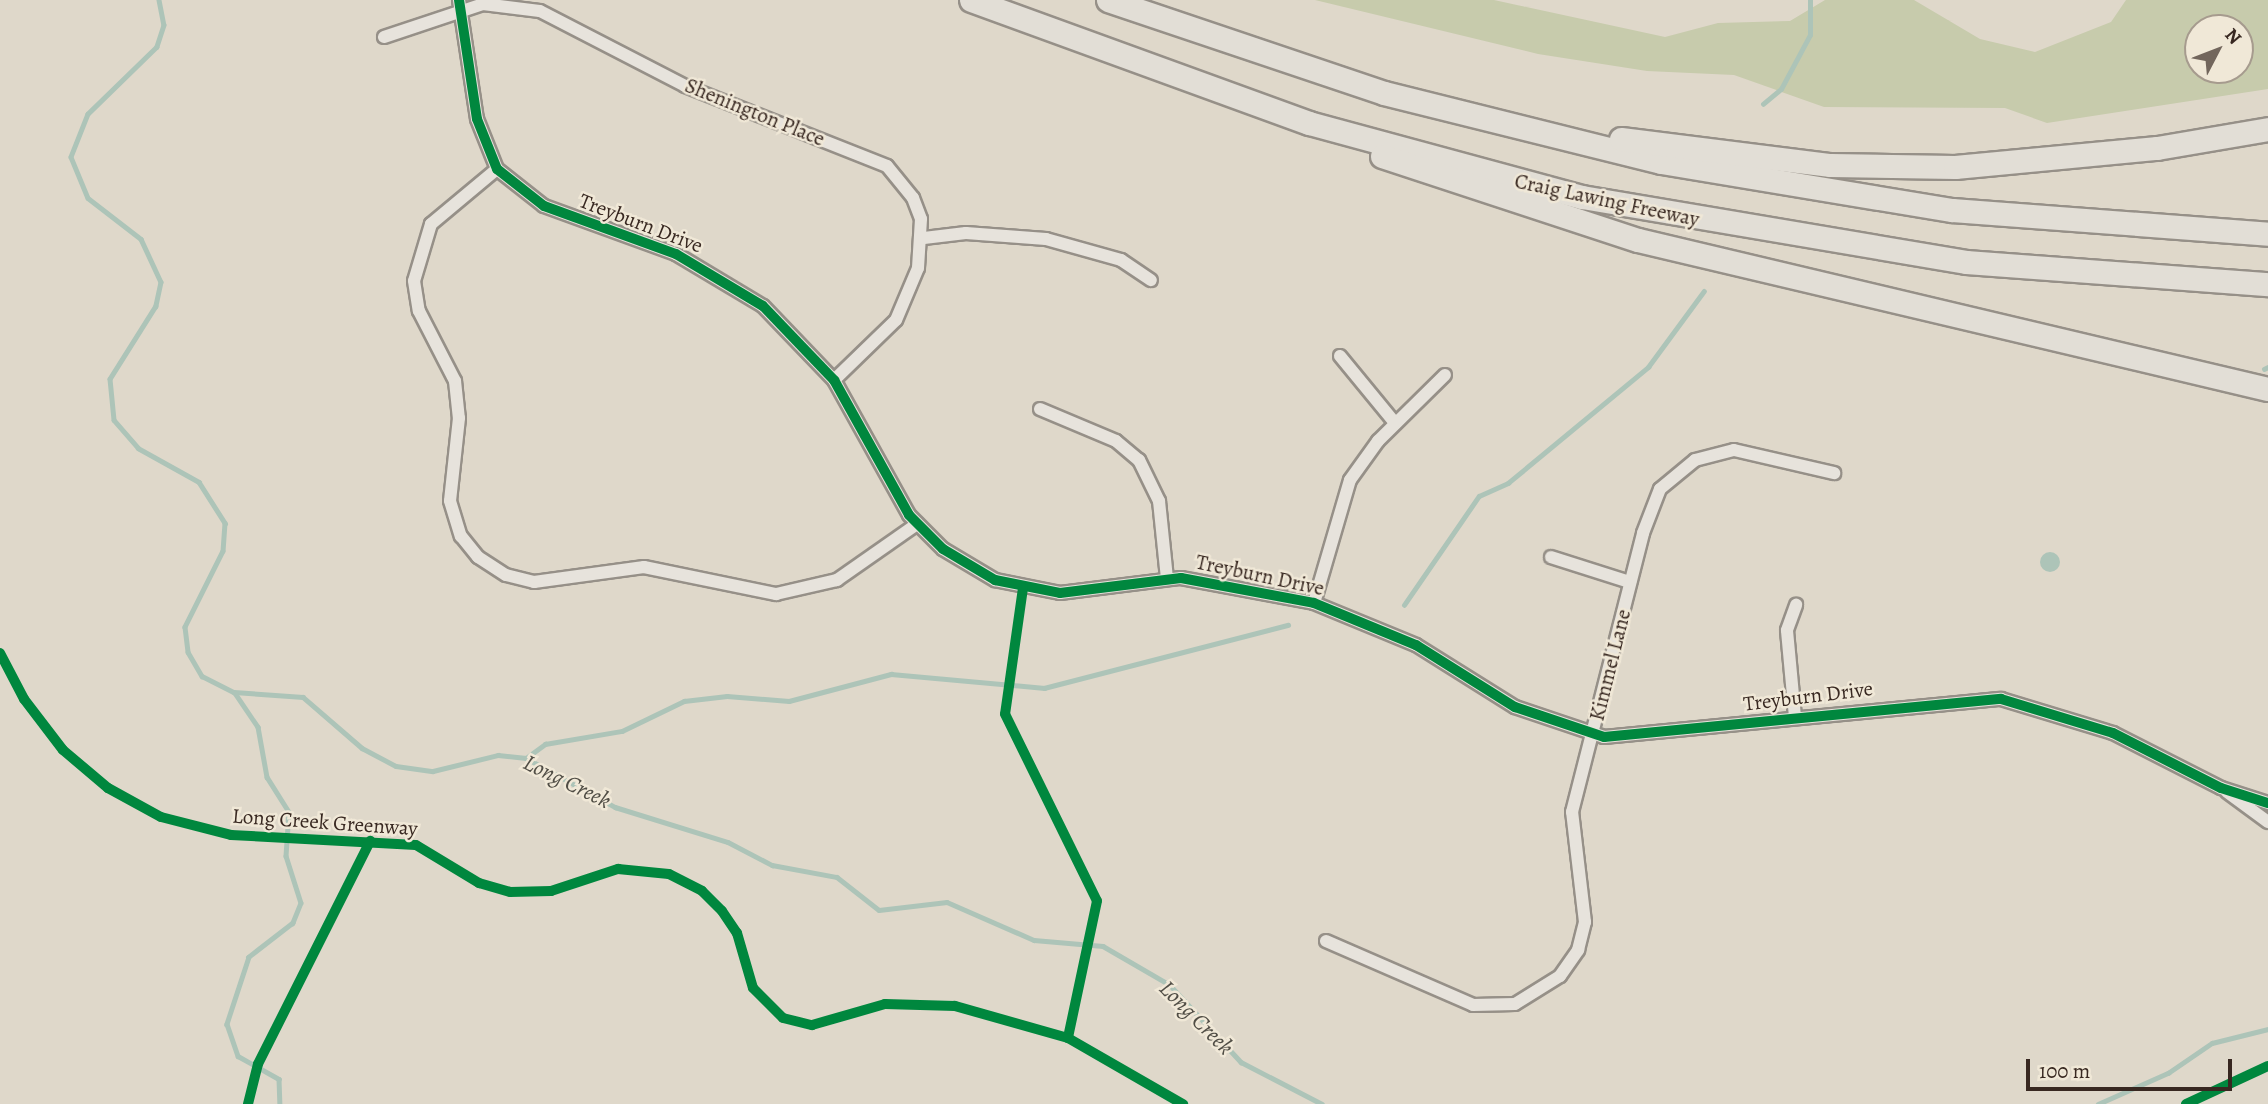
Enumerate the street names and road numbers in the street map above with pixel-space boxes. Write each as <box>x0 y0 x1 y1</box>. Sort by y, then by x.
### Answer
street label: Shenington Place <box>681 72 829 152</box>
street label: Craig Lawing Freeway <box>1512 168 1702 232</box>
street label: Treyburn Drive <box>576 188 706 258</box>
street label: Treyburn Drive <box>1194 549 1326 601</box>
street label: Kimmel Lane <box>1584 607 1636 723</box>
street label: Treyburn Drive <box>1742 676 1874 716</box>
street label: Long Creek Greenway <box>231 803 419 841</box>

